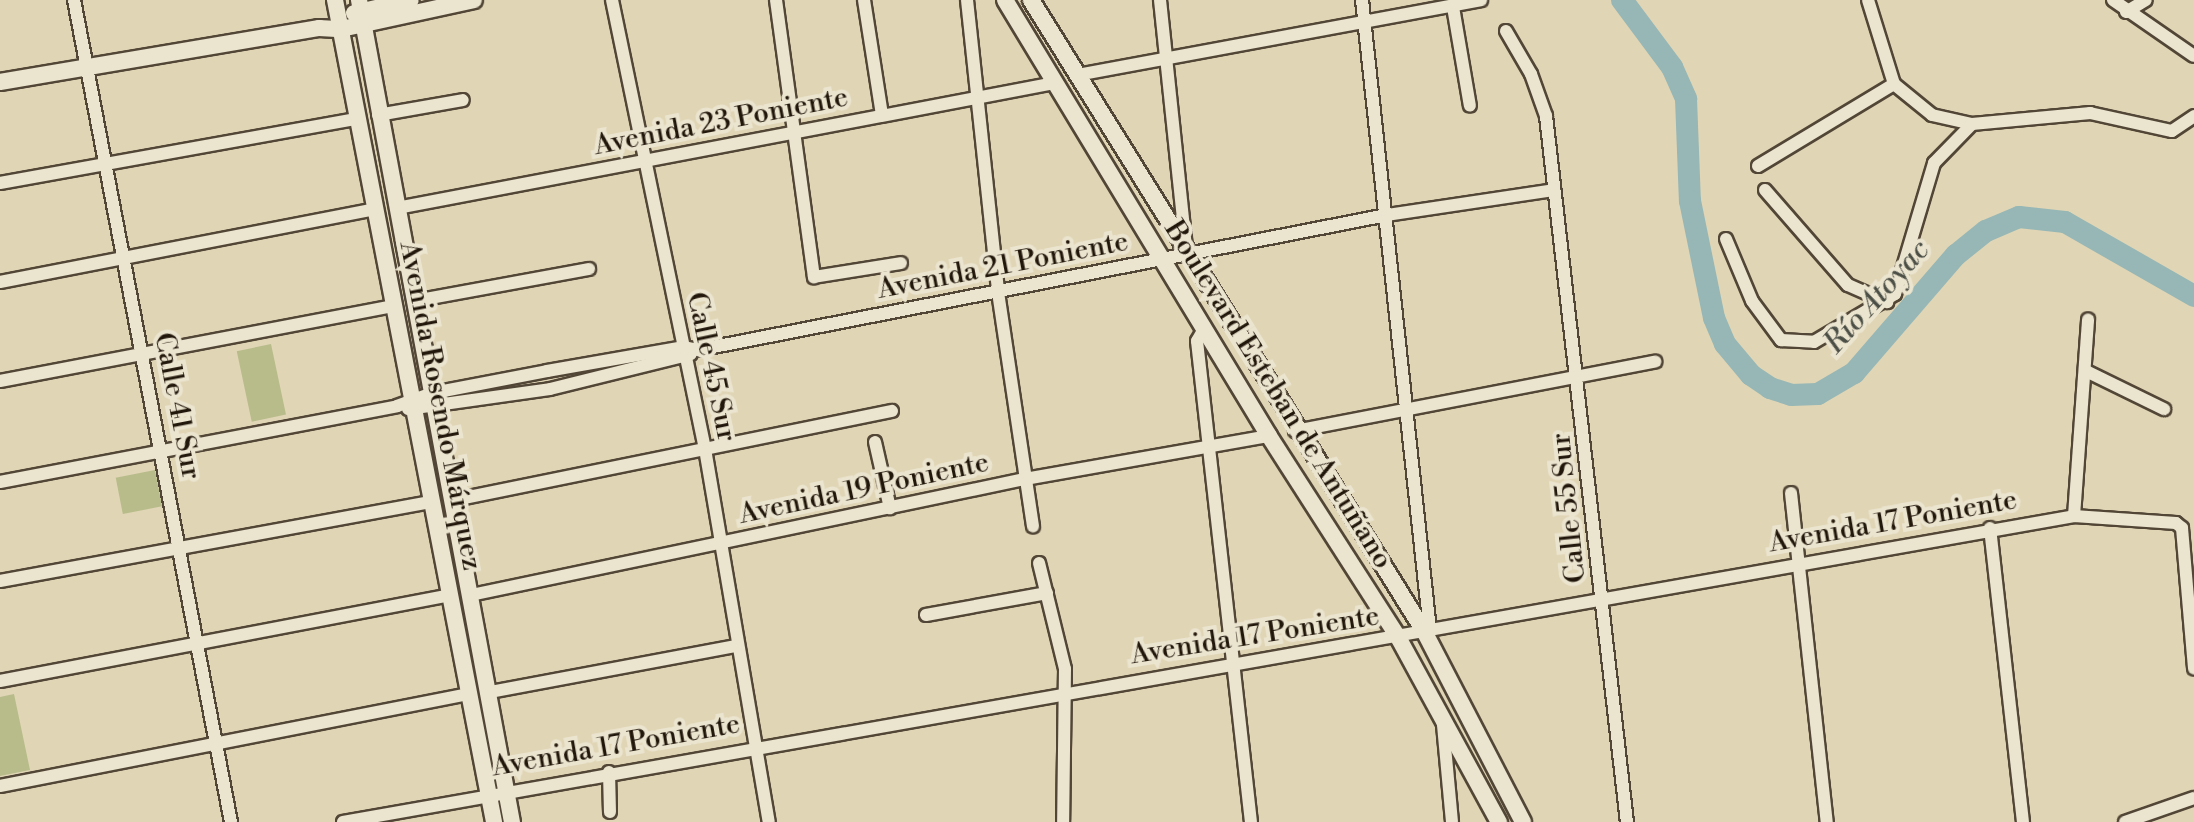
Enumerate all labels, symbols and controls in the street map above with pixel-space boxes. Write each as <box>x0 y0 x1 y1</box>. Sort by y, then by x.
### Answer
street label: Avenida 23 Poniente <box>591 81 851 163</box>
street label: Boulevard Esteban de Antuñano <box>1157 215 1399 575</box>
street label: Avenida 21 Poniente <box>875 225 1131 307</box>
water label: Río Atoyac <box>1817 233 1937 361</box>
street label: Avenida Rosendo Márquez <box>392 239 488 573</box>
street label: Calle 45 Sur <box>679 289 743 445</box>
street label: Calle 41 Sur <box>146 330 208 482</box>
street label: Calle 55 Sur <box>1544 431 1594 585</box>
street label: Avenida 19 Poniente <box>736 446 992 532</box>
street label: Avenida 17 Poniente <box>1766 484 2020 560</box>
street label: Avenida 17 Poniente <box>1128 600 1382 672</box>
street label: Avenida 17 Poniente <box>489 708 743 784</box>

